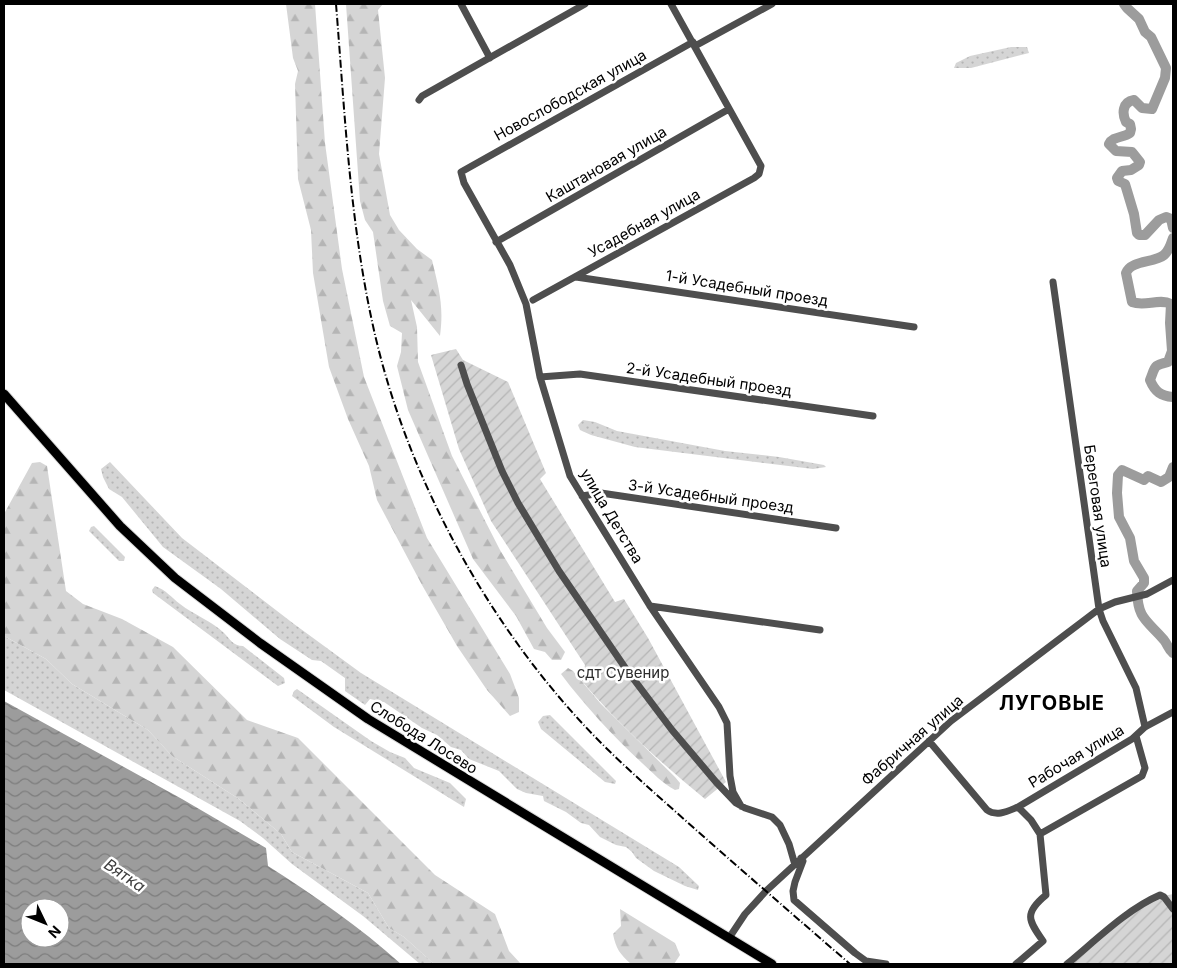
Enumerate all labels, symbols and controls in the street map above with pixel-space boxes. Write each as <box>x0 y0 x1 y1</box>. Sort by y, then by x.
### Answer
street label: Новослободская улица <box>490 45 650 145</box>
street label: Каштановая улица <box>542 122 670 206</box>
street label: Усадебная улица <box>585 184 703 262</box>
street label: 1-й Усадебный проезд <box>664 266 830 310</box>
street label: 2-й Усадебный проезд <box>625 358 793 400</box>
street label: Береговая улица <box>1080 443 1116 569</box>
street label: улица Детства <box>576 465 648 567</box>
street label: 3-й Усадебный проезд <box>627 475 795 517</box>
park label: сдт Сувенир <box>577 663 669 682</box>
street label: Фабричная улица <box>857 691 967 789</box>
district label: ЛУГОВЫЕ <box>999 691 1105 715</box>
street label: Слобода Лосево <box>367 696 481 778</box>
street label: Рабочая улица <box>1025 720 1127 792</box>
water label: Вятка <box>101 854 150 896</box>
north arrow <box>20 898 70 948</box>
text: N <box>45 923 65 942</box>

